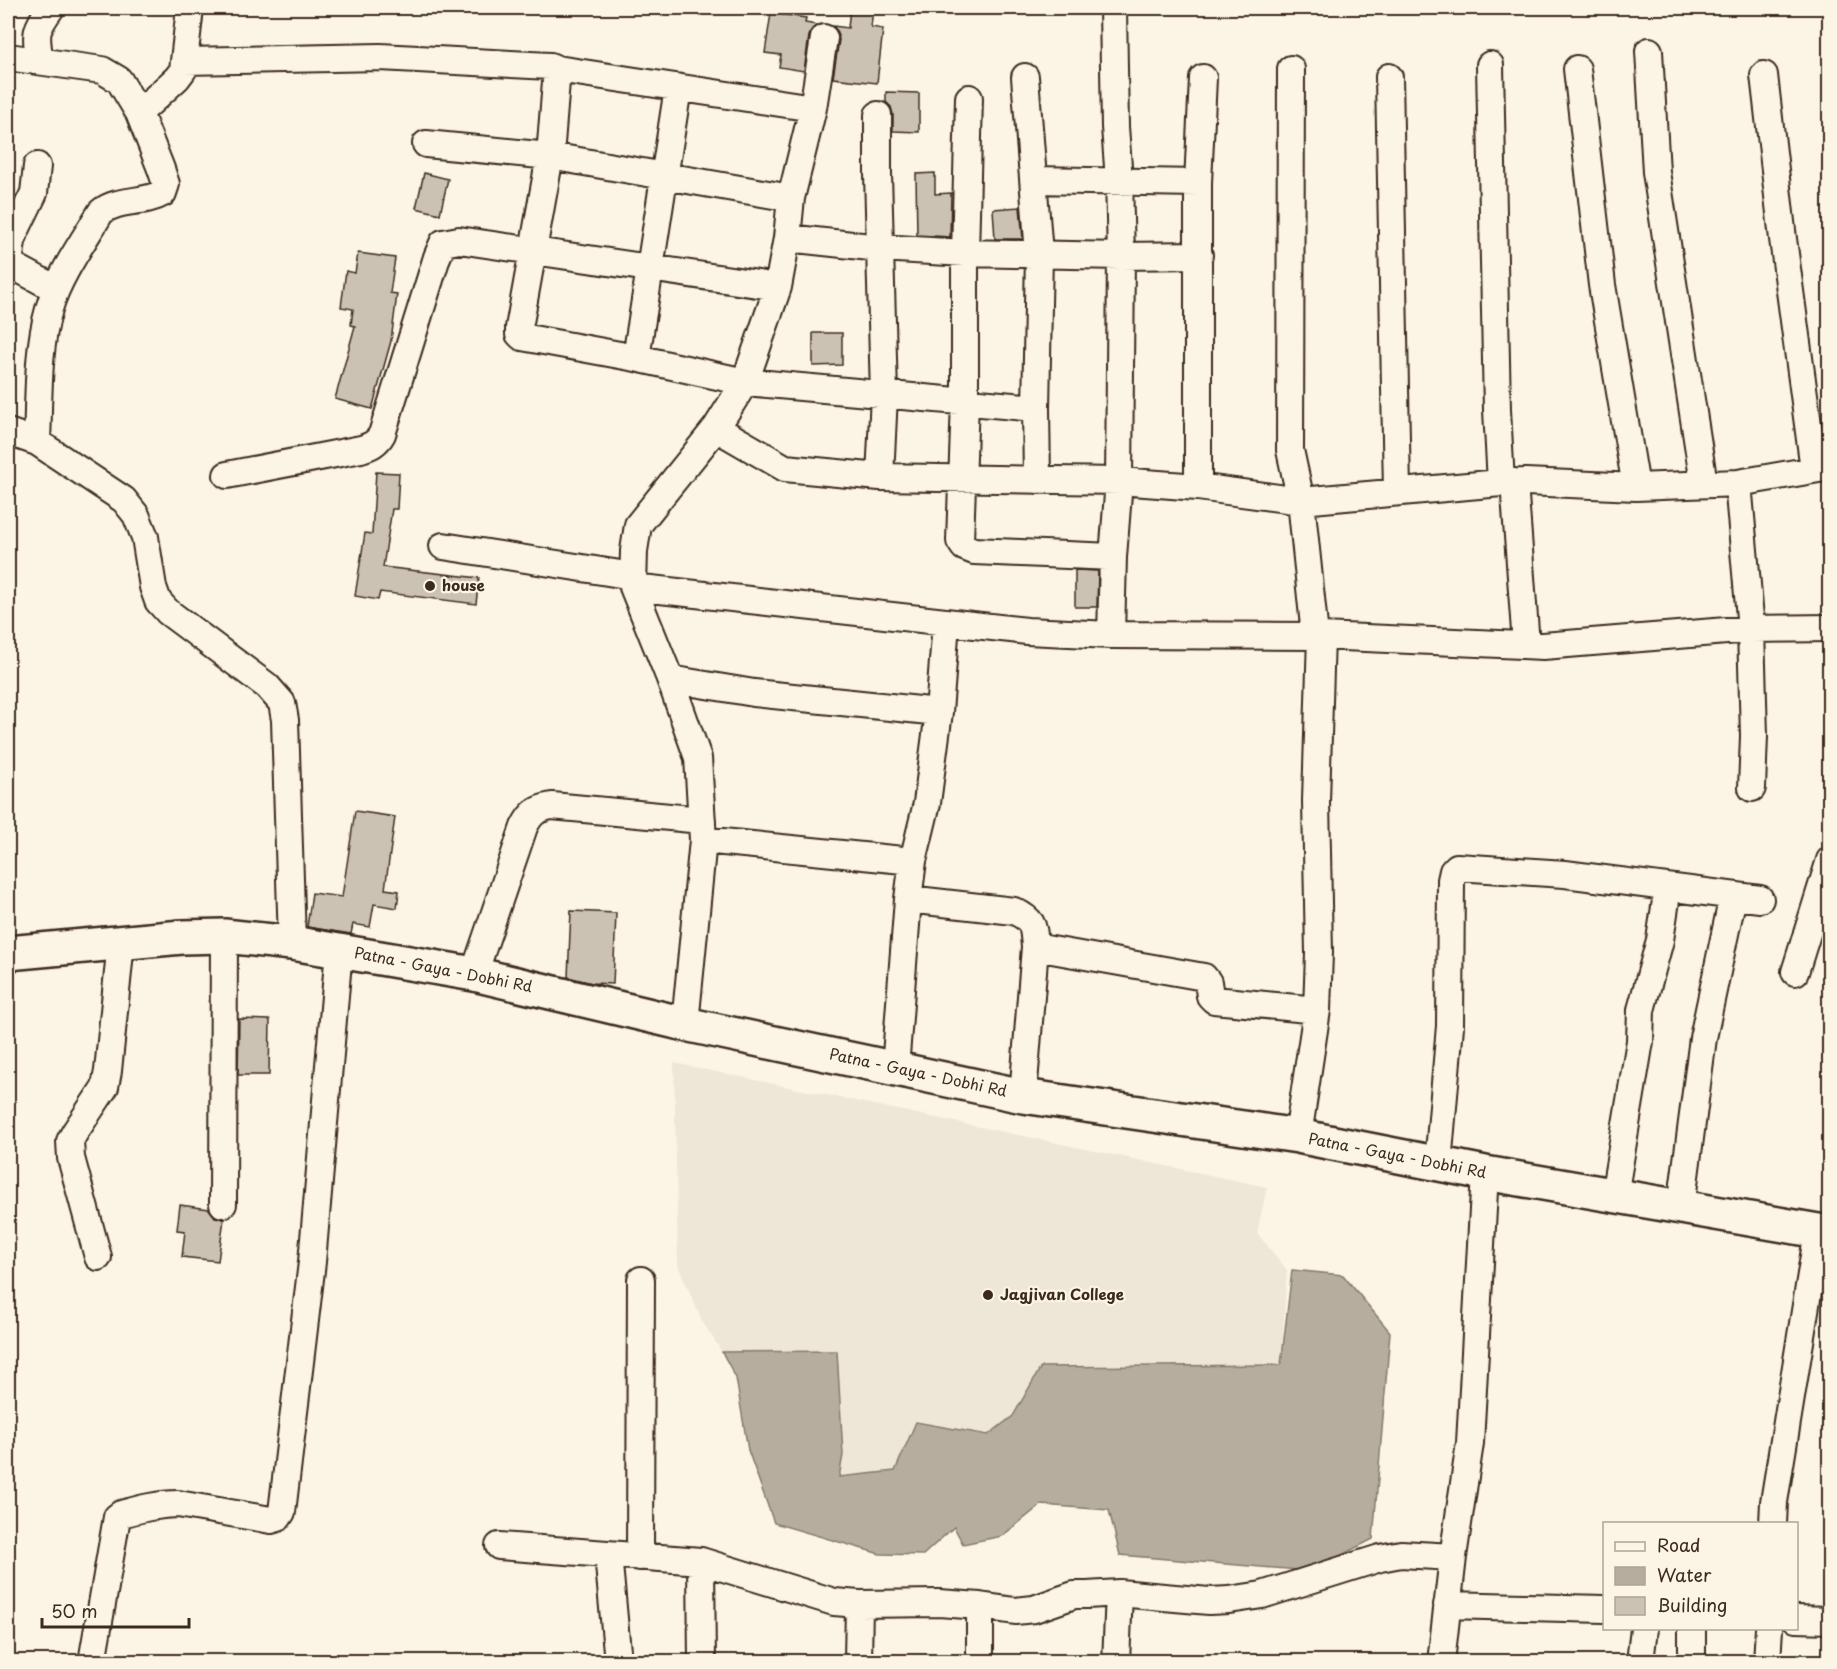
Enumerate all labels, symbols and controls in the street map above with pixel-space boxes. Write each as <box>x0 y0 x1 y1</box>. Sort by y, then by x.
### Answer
place label: house <box>442 573 485 596</box>
marker: house <box>423 579 437 593</box>
street label: Patna - Gaya - Dobhi Rd <box>352 940 534 997</box>
street label: Patna - Gaya - Dobhi Rd <box>827 1041 1009 1102</box>
street label: Patna - Gaya - Dobhi Rd <box>1306 1126 1488 1183</box>
place label: Jagjivan College <box>1000 1282 1124 1305</box>
marker: Jagjivan College <box>981 1288 995 1302</box>
legend <box>1603 1522 1798 1630</box>
text: Road <box>1657 1531 1701 1558</box>
text: Water <box>1657 1561 1712 1588</box>
scale bar <box>42 1591 189 1629</box>
text: Building <box>1657 1591 1727 1618</box>
text: 50 m <box>51 1597 98 1624</box>

